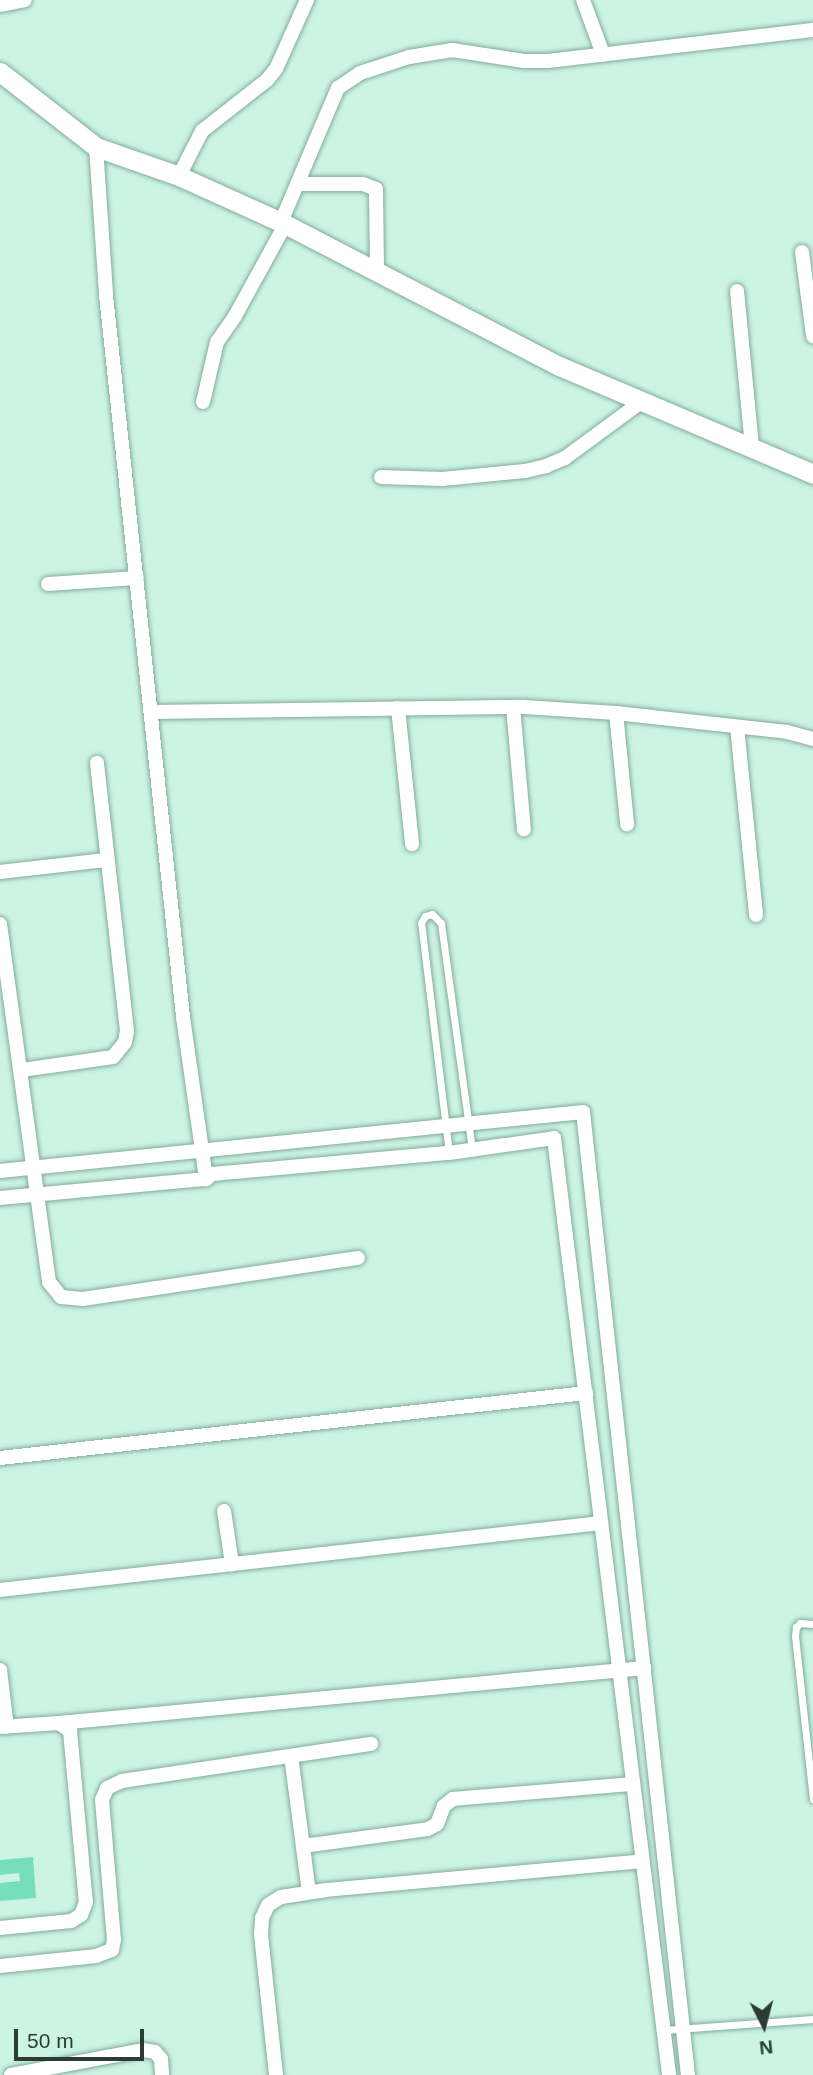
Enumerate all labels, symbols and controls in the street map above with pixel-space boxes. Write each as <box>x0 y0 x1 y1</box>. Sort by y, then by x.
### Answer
north arrow <box>729 1991 799 2061</box>
scale bar <box>18 2016 147 2060</box>
text: 50 m <box>27 2029 74 2052</box>
text: N <box>758 2036 774 2059</box>

